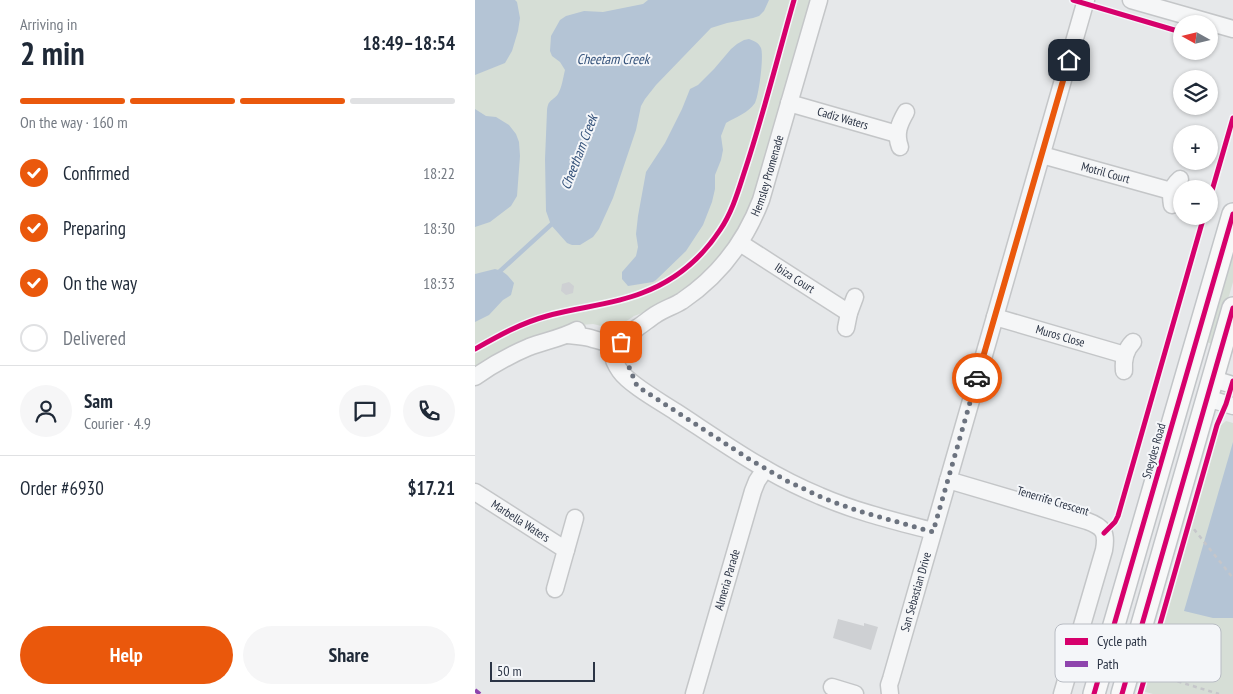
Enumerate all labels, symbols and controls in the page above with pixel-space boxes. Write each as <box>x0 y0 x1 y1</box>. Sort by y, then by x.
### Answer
text: Arriving in <box>20 14 77 34</box>
north arrow <box>1173 15 1217 60</box>
map controls <box>1173 15 1218 225</box>
text: 18:49–18:54 <box>362 31 455 55</box>
text: 2 min <box>20 32 85 74</box>
pin <box>1048 39 1090 81</box>
icon: home <box>1055 46 1083 74</box>
water label: Cheetam Creek <box>577 50 651 68</box>
button: layers <box>1173 70 1218 115</box>
street label: Cadiz Waters <box>816 104 870 132</box>
water label: Cheetham Creek <box>557 111 602 192</box>
text: On the way · 160 m <box>20 112 128 132</box>
button: + <box>1173 125 1218 170</box>
street label: Hemsley Promenade <box>747 133 786 218</box>
street label: Motril Court <box>1080 158 1132 186</box>
icon: check <box>20 159 48 187</box>
text: Confirmed <box>63 161 130 185</box>
text: 18:22 <box>423 163 455 183</box>
button: − <box>1173 180 1218 225</box>
icon: check <box>20 214 48 242</box>
text: Preparing <box>63 216 126 240</box>
text: 18:30 <box>423 218 455 238</box>
street label: Ibiza Court <box>772 259 818 296</box>
icon: check <box>20 269 48 297</box>
text: On the way <box>63 271 137 295</box>
text: 18:33 <box>423 273 455 293</box>
pin <box>600 321 642 363</box>
street label: Muros Close <box>1034 321 1087 350</box>
text: Delivered <box>63 326 126 350</box>
icon: bag <box>607 328 635 356</box>
courier <box>952 353 1002 403</box>
icon: car <box>963 364 991 392</box>
button: person <box>20 385 72 437</box>
button: chat <box>339 385 391 437</box>
button: phone <box>403 385 455 437</box>
text: Sam <box>84 389 113 413</box>
text: Courier · 4.9 <box>84 413 151 433</box>
street label: Sneydes Road <box>1138 421 1169 480</box>
text: Order #6930 <box>20 476 104 500</box>
text: $17.21 <box>407 476 455 500</box>
street label: Tenerrife Crescent <box>1015 482 1091 519</box>
street label: Marbella Waters <box>489 496 553 545</box>
street label: Almeria Parade <box>711 547 743 612</box>
street label: San Sebastian Drive <box>897 550 934 633</box>
legend <box>1055 624 1221 682</box>
button: Help <box>20 626 233 684</box>
button: Share <box>243 626 455 684</box>
text: Cycle path <box>1097 632 1147 650</box>
text: Path <box>1097 655 1119 673</box>
scale bar <box>490 659 595 682</box>
text: 50 m <box>497 662 522 680</box>

